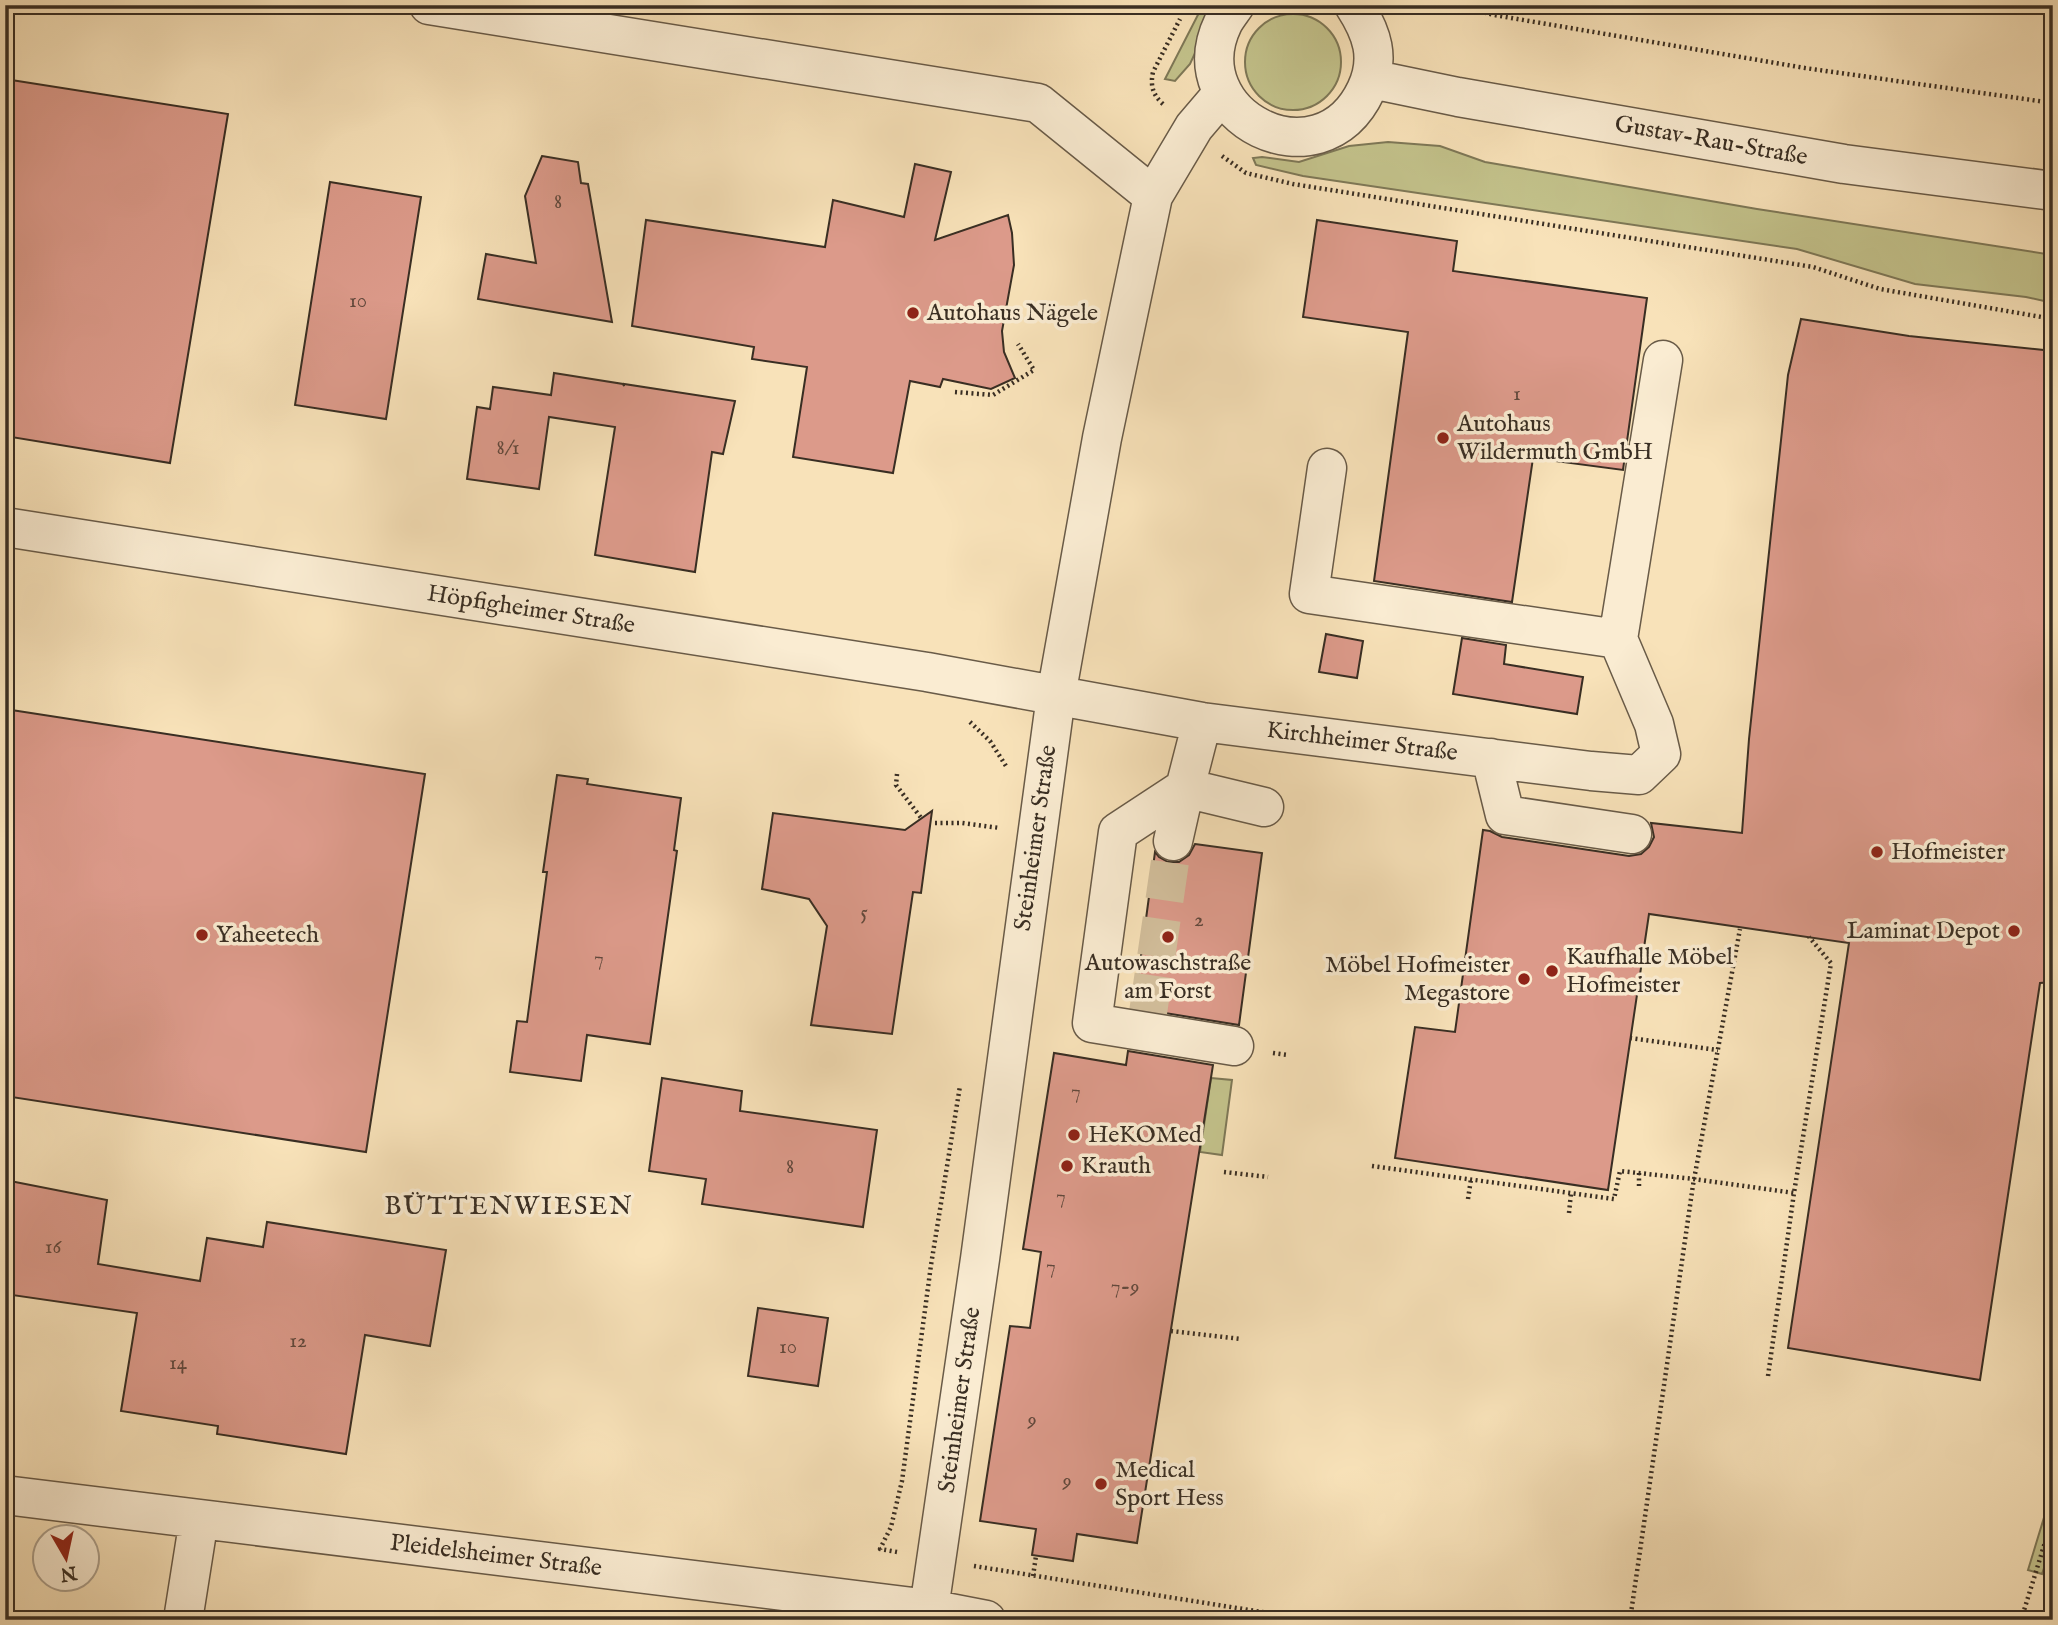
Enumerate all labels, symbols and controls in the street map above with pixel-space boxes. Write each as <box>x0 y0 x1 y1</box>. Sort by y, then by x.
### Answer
street label: Gustav-Rau-Straße <box>1612 109 1810 173</box>
house number: 8 <box>554 189 562 216</box>
house number: 10 <box>349 288 367 315</box>
place label: Autohaus Nägele <box>926 298 1098 329</box>
marker: Autohaus Nägele <box>905 305 921 321</box>
house number: 1 <box>1513 381 1521 408</box>
place label: Autohaus Wildermuth GmbH <box>1456 409 1653 468</box>
marker: Autohaus Wildermuth GmbH <box>1435 430 1451 446</box>
house number: 8/1 <box>496 435 520 462</box>
street label: Höpfigheimer Straße <box>425 578 637 642</box>
street label: Kirchheimer Straße <box>1265 715 1459 769</box>
street label: Steinheimer Straße <box>1008 743 1064 933</box>
place label: Hofmeister <box>1891 837 2005 868</box>
marker: Hofmeister <box>1869 844 1885 860</box>
house number: 5 <box>860 900 868 927</box>
house number: 2 <box>1194 907 1204 934</box>
place label: Laminat Depot <box>1847 916 2000 947</box>
place label: Yaheetech <box>216 920 319 951</box>
marker: Laminat Depot <box>2006 923 2022 939</box>
marker: Yaheetech <box>194 927 210 943</box>
marker: Autowaschstraße am Forst <box>1160 929 1176 945</box>
place label: Kaufhalle Möbel Hofmeister <box>1566 942 1733 1001</box>
house number: 7 <box>594 946 604 973</box>
place label: Autowaschstraße am Forst <box>1084 948 1251 1007</box>
place label: Möbel Hofmeister Megastore <box>1325 950 1510 1009</box>
marker: Kaufhalle Möbel Hofmeister <box>1544 963 1560 979</box>
marker: Möbel Hofmeister Megastore <box>1516 971 1532 987</box>
house number: 7 <box>1071 1079 1081 1106</box>
place label: HeKOMed <box>1088 1120 1202 1151</box>
marker: HeKOMed <box>1066 1127 1082 1143</box>
place label: Krauth <box>1081 1151 1151 1182</box>
house number: 8 <box>786 1154 794 1181</box>
marker: Krauth <box>1059 1158 1075 1174</box>
house number: 7 <box>1056 1184 1066 1211</box>
district label: BÜTTENWIESEN <box>384 1190 634 1223</box>
house number: 16 <box>45 1234 62 1261</box>
house number: 7 <box>1046 1254 1056 1281</box>
house number: 7-9 <box>1111 1274 1139 1301</box>
street label: Steinheimer Straße <box>932 1305 988 1495</box>
house number: 12 <box>289 1328 307 1355</box>
house number: 10 <box>779 1334 797 1361</box>
house number: 14 <box>169 1350 188 1377</box>
house number: 9 <box>1026 1407 1037 1434</box>
place label: Medical Sport Hess <box>1115 1455 1224 1514</box>
house number: 9 <box>1061 1468 1072 1495</box>
marker: Medical Sport Hess <box>1093 1476 1109 1492</box>
north arrow <box>32 1524 102 1594</box>
street label: Pleidelsheimer Straße <box>388 1528 604 1584</box>
text: N <box>58 1560 79 1586</box>

